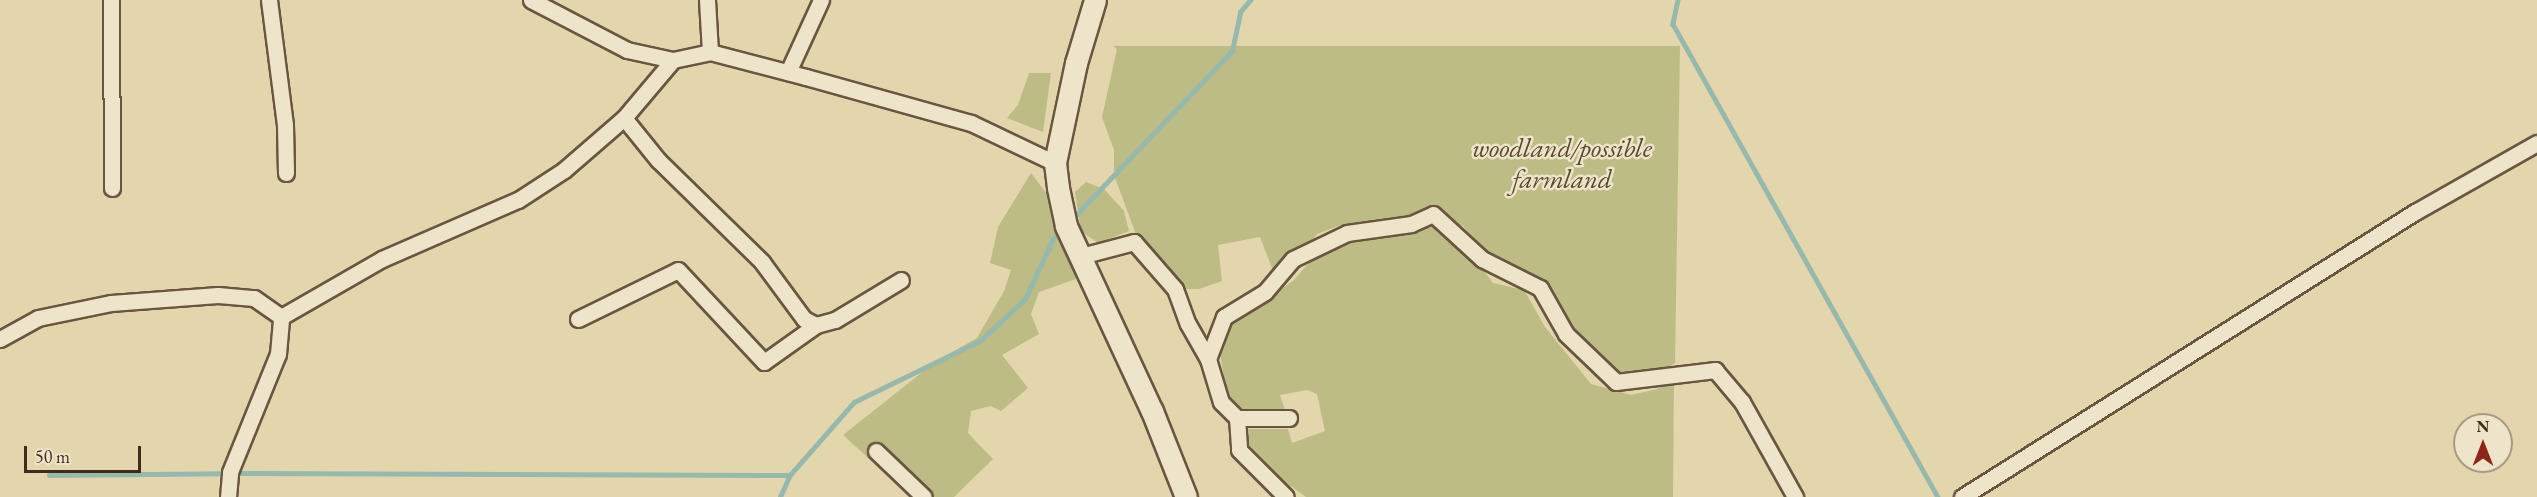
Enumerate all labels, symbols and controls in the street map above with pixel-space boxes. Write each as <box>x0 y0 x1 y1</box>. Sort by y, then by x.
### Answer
park label: woodland/possible farmland <box>1472 131 1652 194</box>
north arrow <box>2453 413 2513 473</box>
text: N <box>2477 416 2489 437</box>
scale bar <box>27 434 144 472</box>
text: 50 m <box>35 445 70 468</box>

